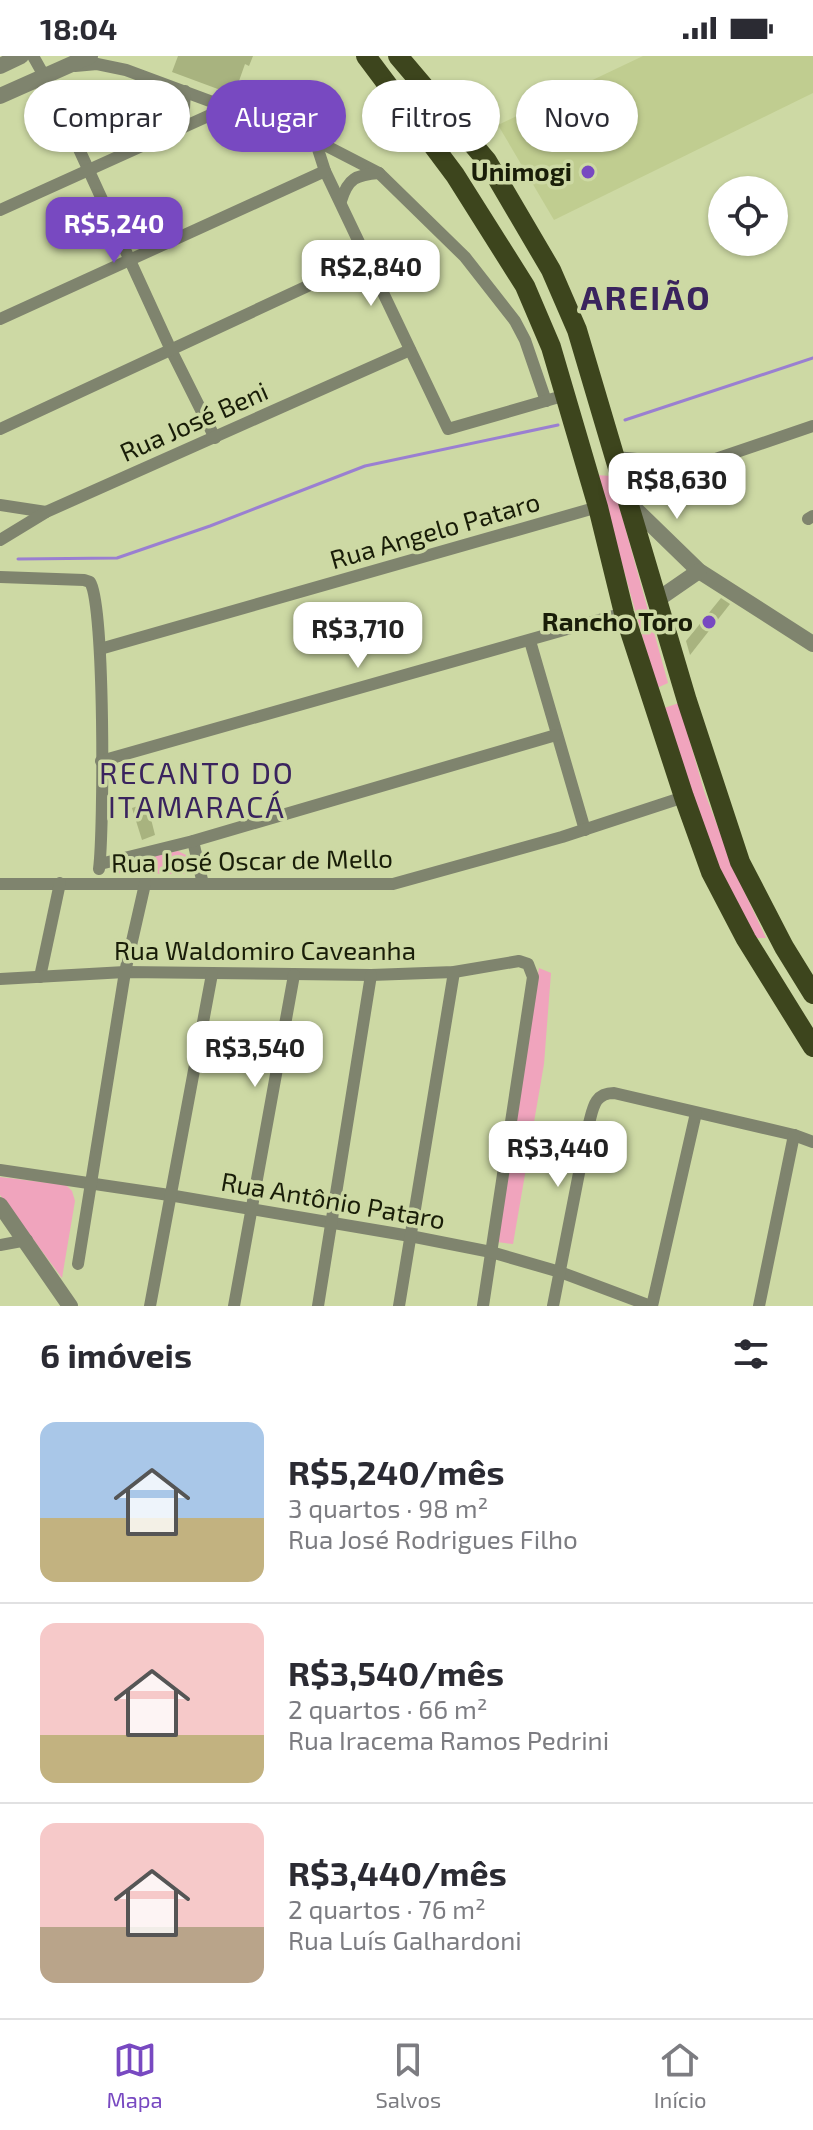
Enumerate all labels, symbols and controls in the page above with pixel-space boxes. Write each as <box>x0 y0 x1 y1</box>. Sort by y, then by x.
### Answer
text: 18:04 <box>40 10 117 46</box>
chip: Comprar <box>24 80 190 152</box>
chip: Alugar <box>206 80 346 152</box>
chip: Filtros <box>362 80 500 152</box>
chip: Novo <box>516 80 638 152</box>
place label: Unimogi <box>471 155 572 186</box>
marker: Unimogi <box>579 163 597 181</box>
map controls <box>708 176 788 256</box>
button: locate <box>708 176 788 256</box>
pin: R$5,240 <box>40 197 188 265</box>
text: R$5,240 <box>64 207 164 238</box>
pin: R$2,840 <box>297 240 445 308</box>
text: R$2,840 <box>320 250 422 281</box>
district label: AREIÃO <box>580 276 712 317</box>
street label: Rua José Beni <box>115 374 272 467</box>
pin: R$8,630 <box>603 453 751 521</box>
text: R$8,630 <box>627 463 727 494</box>
street label: Rua Angelo Pataro <box>326 485 543 574</box>
pin: R$3,710 <box>284 602 432 670</box>
place label: Rancho Toro <box>542 605 693 636</box>
text: R$3,710 <box>311 612 405 643</box>
marker: Rancho Toro <box>700 613 718 631</box>
district label: RECANTO DO ITAMARACÁ <box>99 754 295 824</box>
street label: Rua José Oscar de Mello <box>111 842 393 877</box>
street label: Rua Waldomiro Caveanha <box>114 934 416 965</box>
pin: R$3,540 <box>181 1021 329 1089</box>
text: R$3,540 <box>205 1031 305 1062</box>
pin: R$3,440 <box>484 1121 632 1189</box>
text: R$3,440 <box>507 1131 609 1162</box>
street label: Rua Antônio Pataro <box>219 1165 448 1234</box>
icon: filters <box>729 1332 773 1376</box>
text: 6 imóveis <box>40 1334 192 1375</box>
text: R$5,240/mês <box>288 1451 504 1492</box>
icon: home <box>104 1454 200 1550</box>
text: 3 quartos · 98 m² <box>288 1492 488 1523</box>
text: Rua José Rodrigues Filho <box>288 1523 578 1554</box>
text: R$3,540/mês <box>288 1652 504 1693</box>
icon: home <box>104 1655 200 1751</box>
text: 2 quartos · 66 m² <box>288 1693 487 1724</box>
text: Rua Iracema Ramos Pedrini <box>288 1724 609 1755</box>
text: R$3,440/mês <box>288 1852 507 1893</box>
icon: home <box>104 1855 200 1951</box>
text: 2 quartos · 76 m² <box>288 1893 486 1924</box>
text: Rua Luís Galhardoni <box>288 1924 522 1955</box>
tab: Mapa <box>106 2038 163 2112</box>
tab: Salvos <box>375 2038 441 2112</box>
tab: Início <box>654 2038 707 2112</box>

